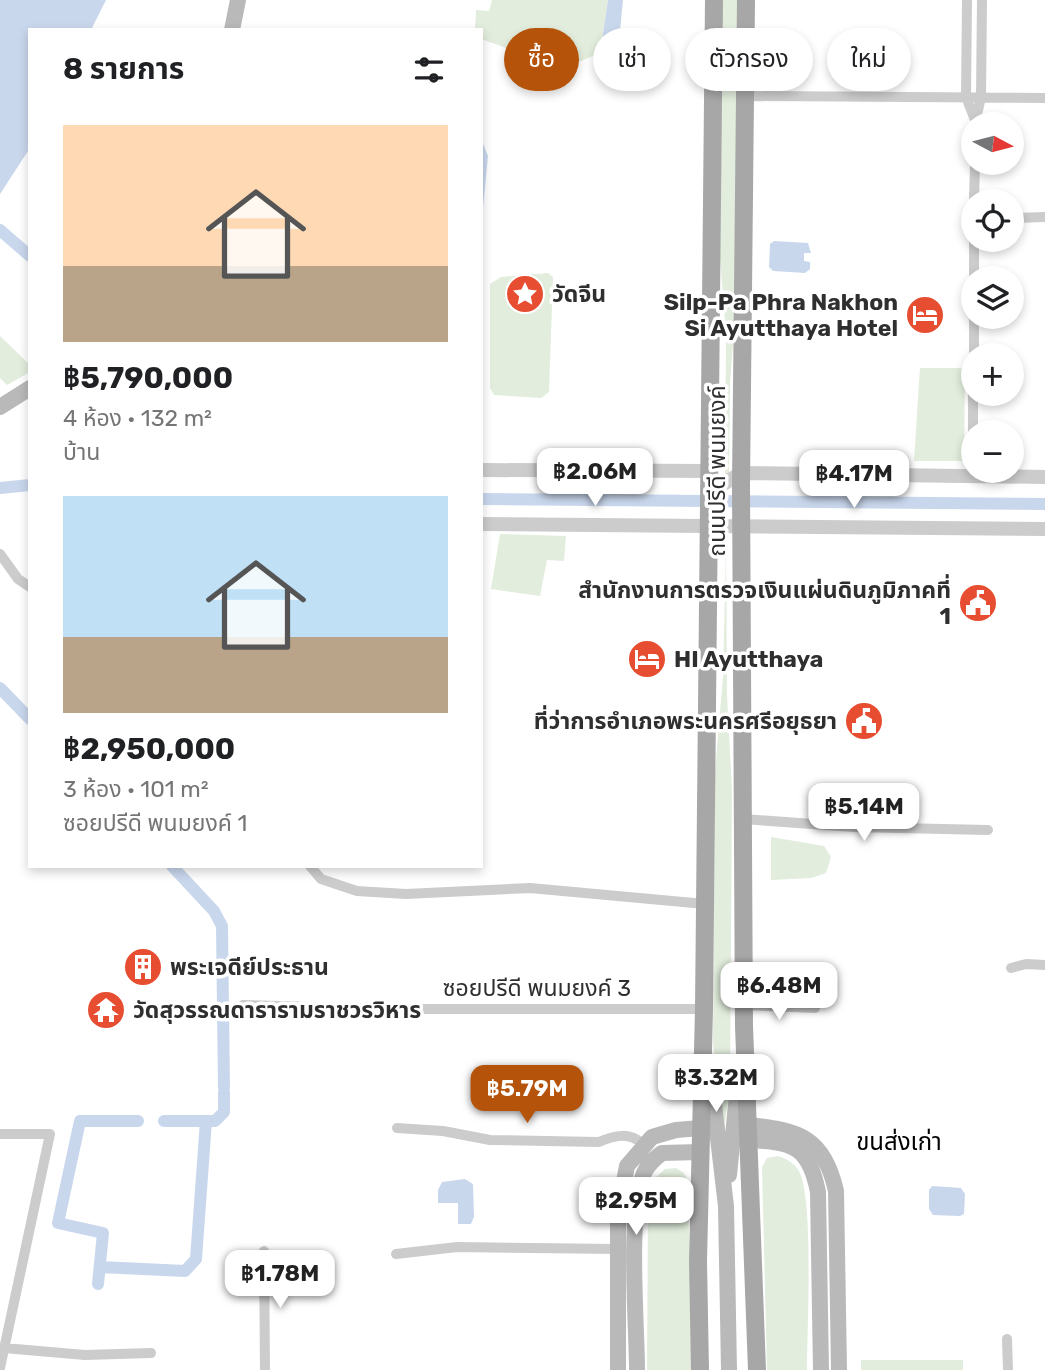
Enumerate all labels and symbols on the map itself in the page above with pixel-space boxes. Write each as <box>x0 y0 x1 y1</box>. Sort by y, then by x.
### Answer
north arrow <box>961 112 1024 175</box>
place icon: วัดจีน <box>504 273 546 315</box>
place label: วัดจีน <box>552 280 606 308</box>
place label: Silp-Pa Phra Nakhon Si Ayutthaya Hotel <box>664 288 898 342</box>
hotel icon: Silp-Pa Phra Nakhon Si Ayutthaya Hotel <box>904 294 946 336</box>
street label: ถนนปรีดี พนมยงค์ <box>703 385 731 557</box>
pin: ฿2.06M <box>538 448 652 508</box>
pin: ฿4.17M <box>797 450 911 510</box>
place label: สำนักงานการตรวจเงินแผ่นดินภูมิภาคที่ 1 <box>578 574 951 630</box>
public building icon: สำนักงานการตรวจเงินแผ่นดินภูมิภาคที่ 1 <box>957 582 999 624</box>
hotel icon: HI Ayutthaya <box>626 638 668 680</box>
place label: HI Ayutthaya <box>674 645 823 673</box>
public building icon: ที่ว่าการอำเภอพระนครศรีอยุธยา <box>843 700 885 742</box>
place label: ที่ว่าการอำเภอพระนครศรีอยุธยา <box>534 705 837 735</box>
pin: ฿5.14M <box>807 784 921 843</box>
building icon: พระเจดีย์ประธาน <box>122 946 164 988</box>
place label: พระเจดีย์ประธาน <box>170 953 329 981</box>
pin: ฿6.48M <box>722 962 836 1022</box>
street label: ซอยปรีดี พนมยงค์ 3 <box>443 974 631 1002</box>
temple icon: วัดสุวรรณดารารามราชวรวิหาร <box>85 989 127 1031</box>
place label: วัดสุวรรณดารารามราชวรวิหาร <box>133 996 421 1024</box>
pin: ฿3.32M <box>659 1054 773 1114</box>
pin: ฿5.79M <box>470 1066 584 1125</box>
district label: ขนส่งเก่า <box>856 1128 942 1156</box>
pin: ฿2.95M <box>579 1178 693 1237</box>
pin: ฿1.78M <box>223 1250 337 1310</box>

